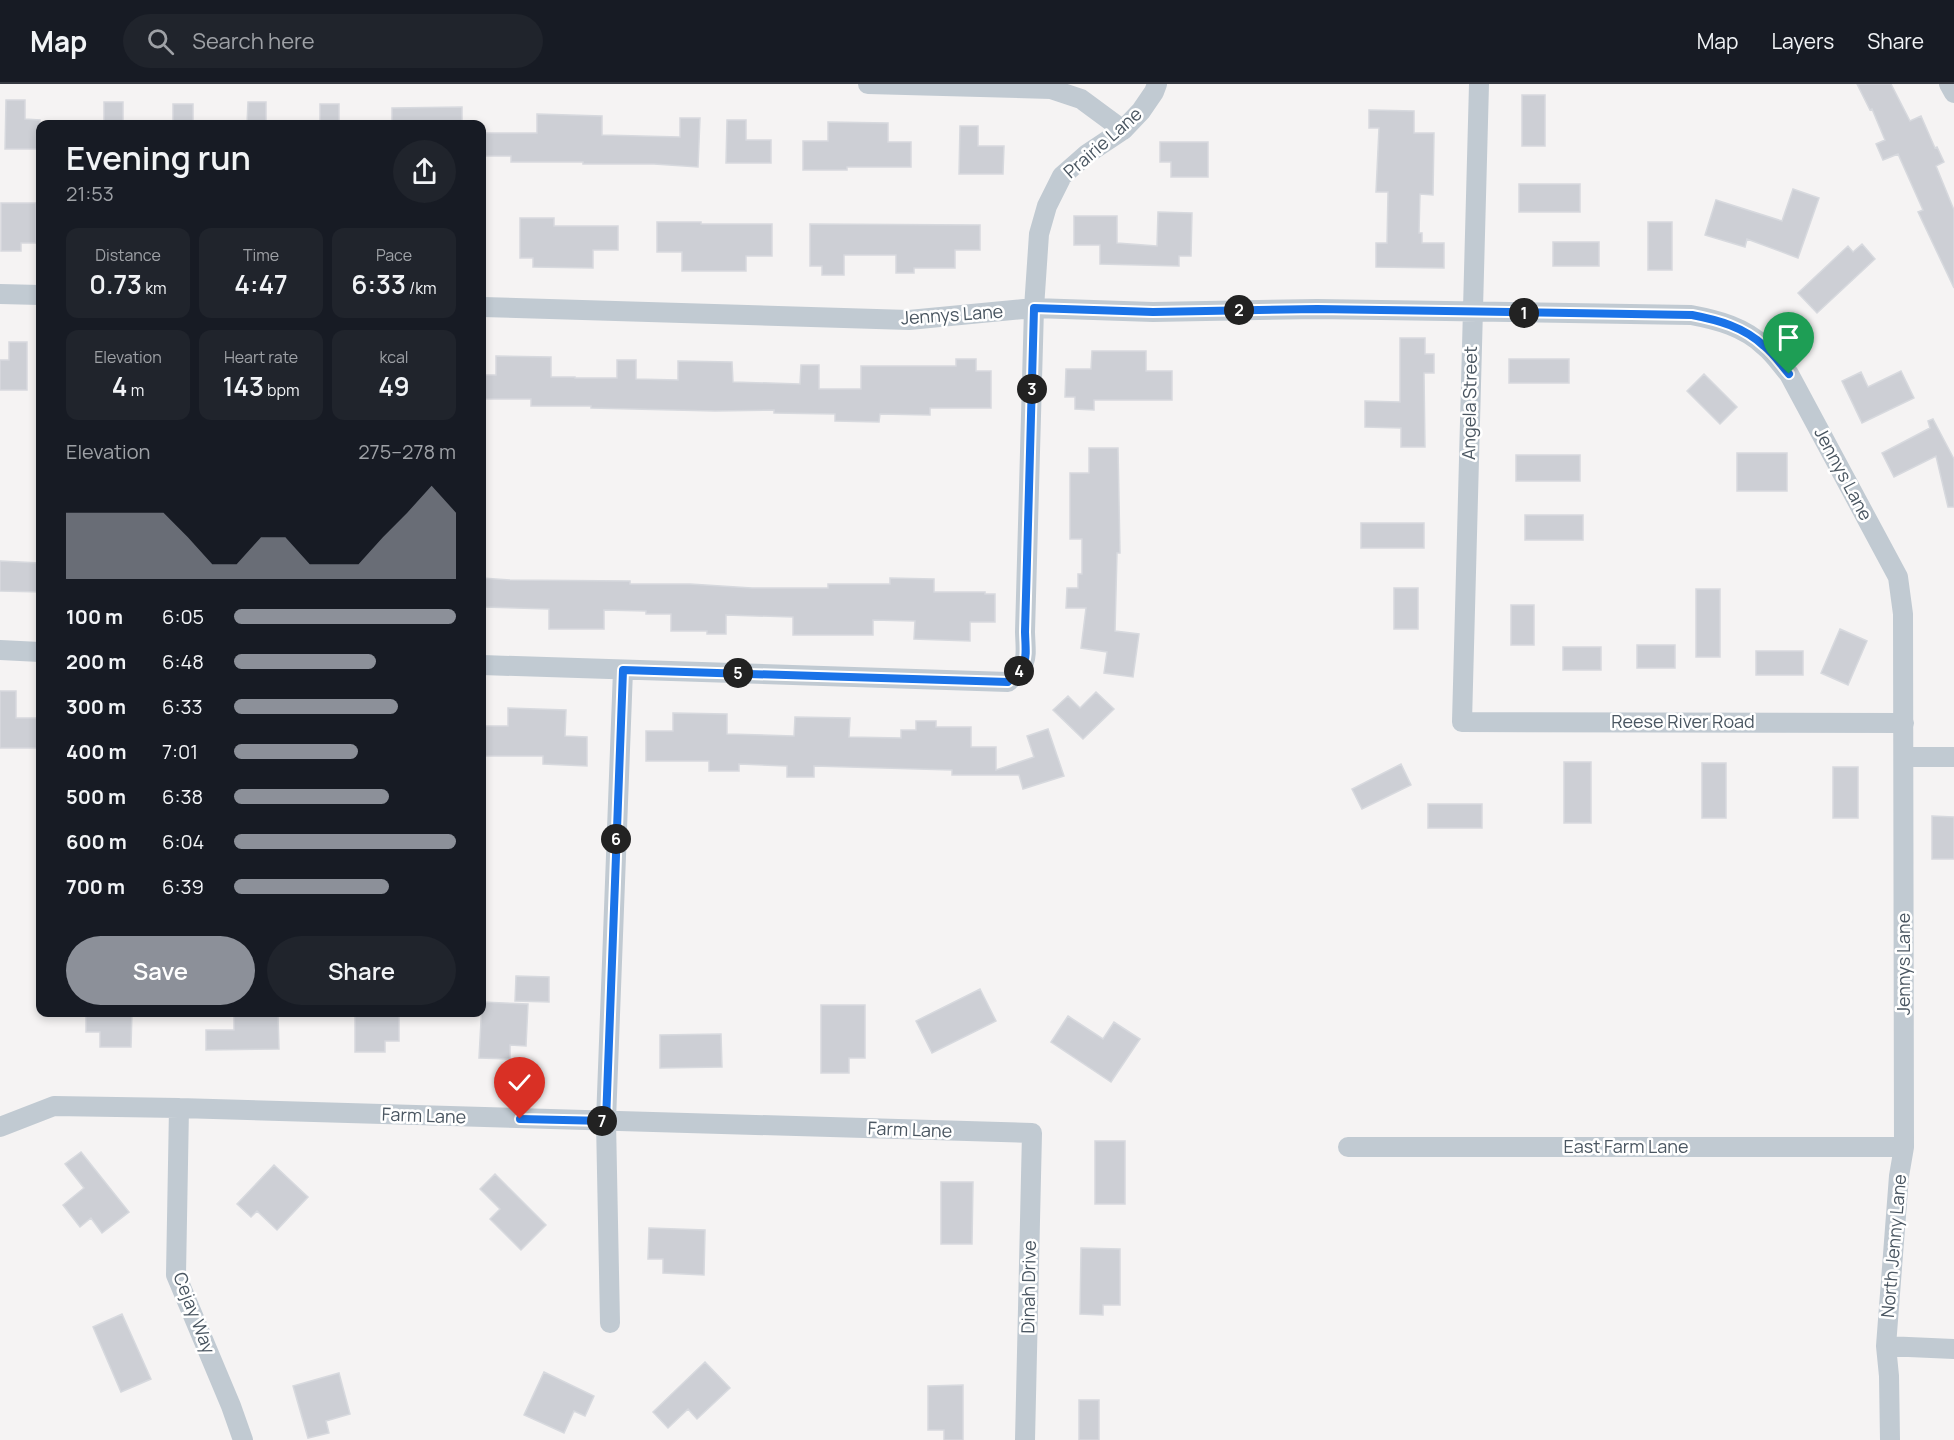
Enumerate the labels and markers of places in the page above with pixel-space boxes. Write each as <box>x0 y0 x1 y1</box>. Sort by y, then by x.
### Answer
pin: 2 <box>1224 295 1254 325</box>
pin: 1 <box>1509 298 1539 328</box>
pin <box>1763 312 1814 374</box>
pin: 3 <box>1017 374 1047 404</box>
pin: 4 <box>1004 656 1034 686</box>
pin: 5 <box>723 658 753 688</box>
pin: 6 <box>601 824 631 854</box>
pin <box>494 1057 545 1119</box>
pin: 7 <box>587 1106 617 1136</box>

